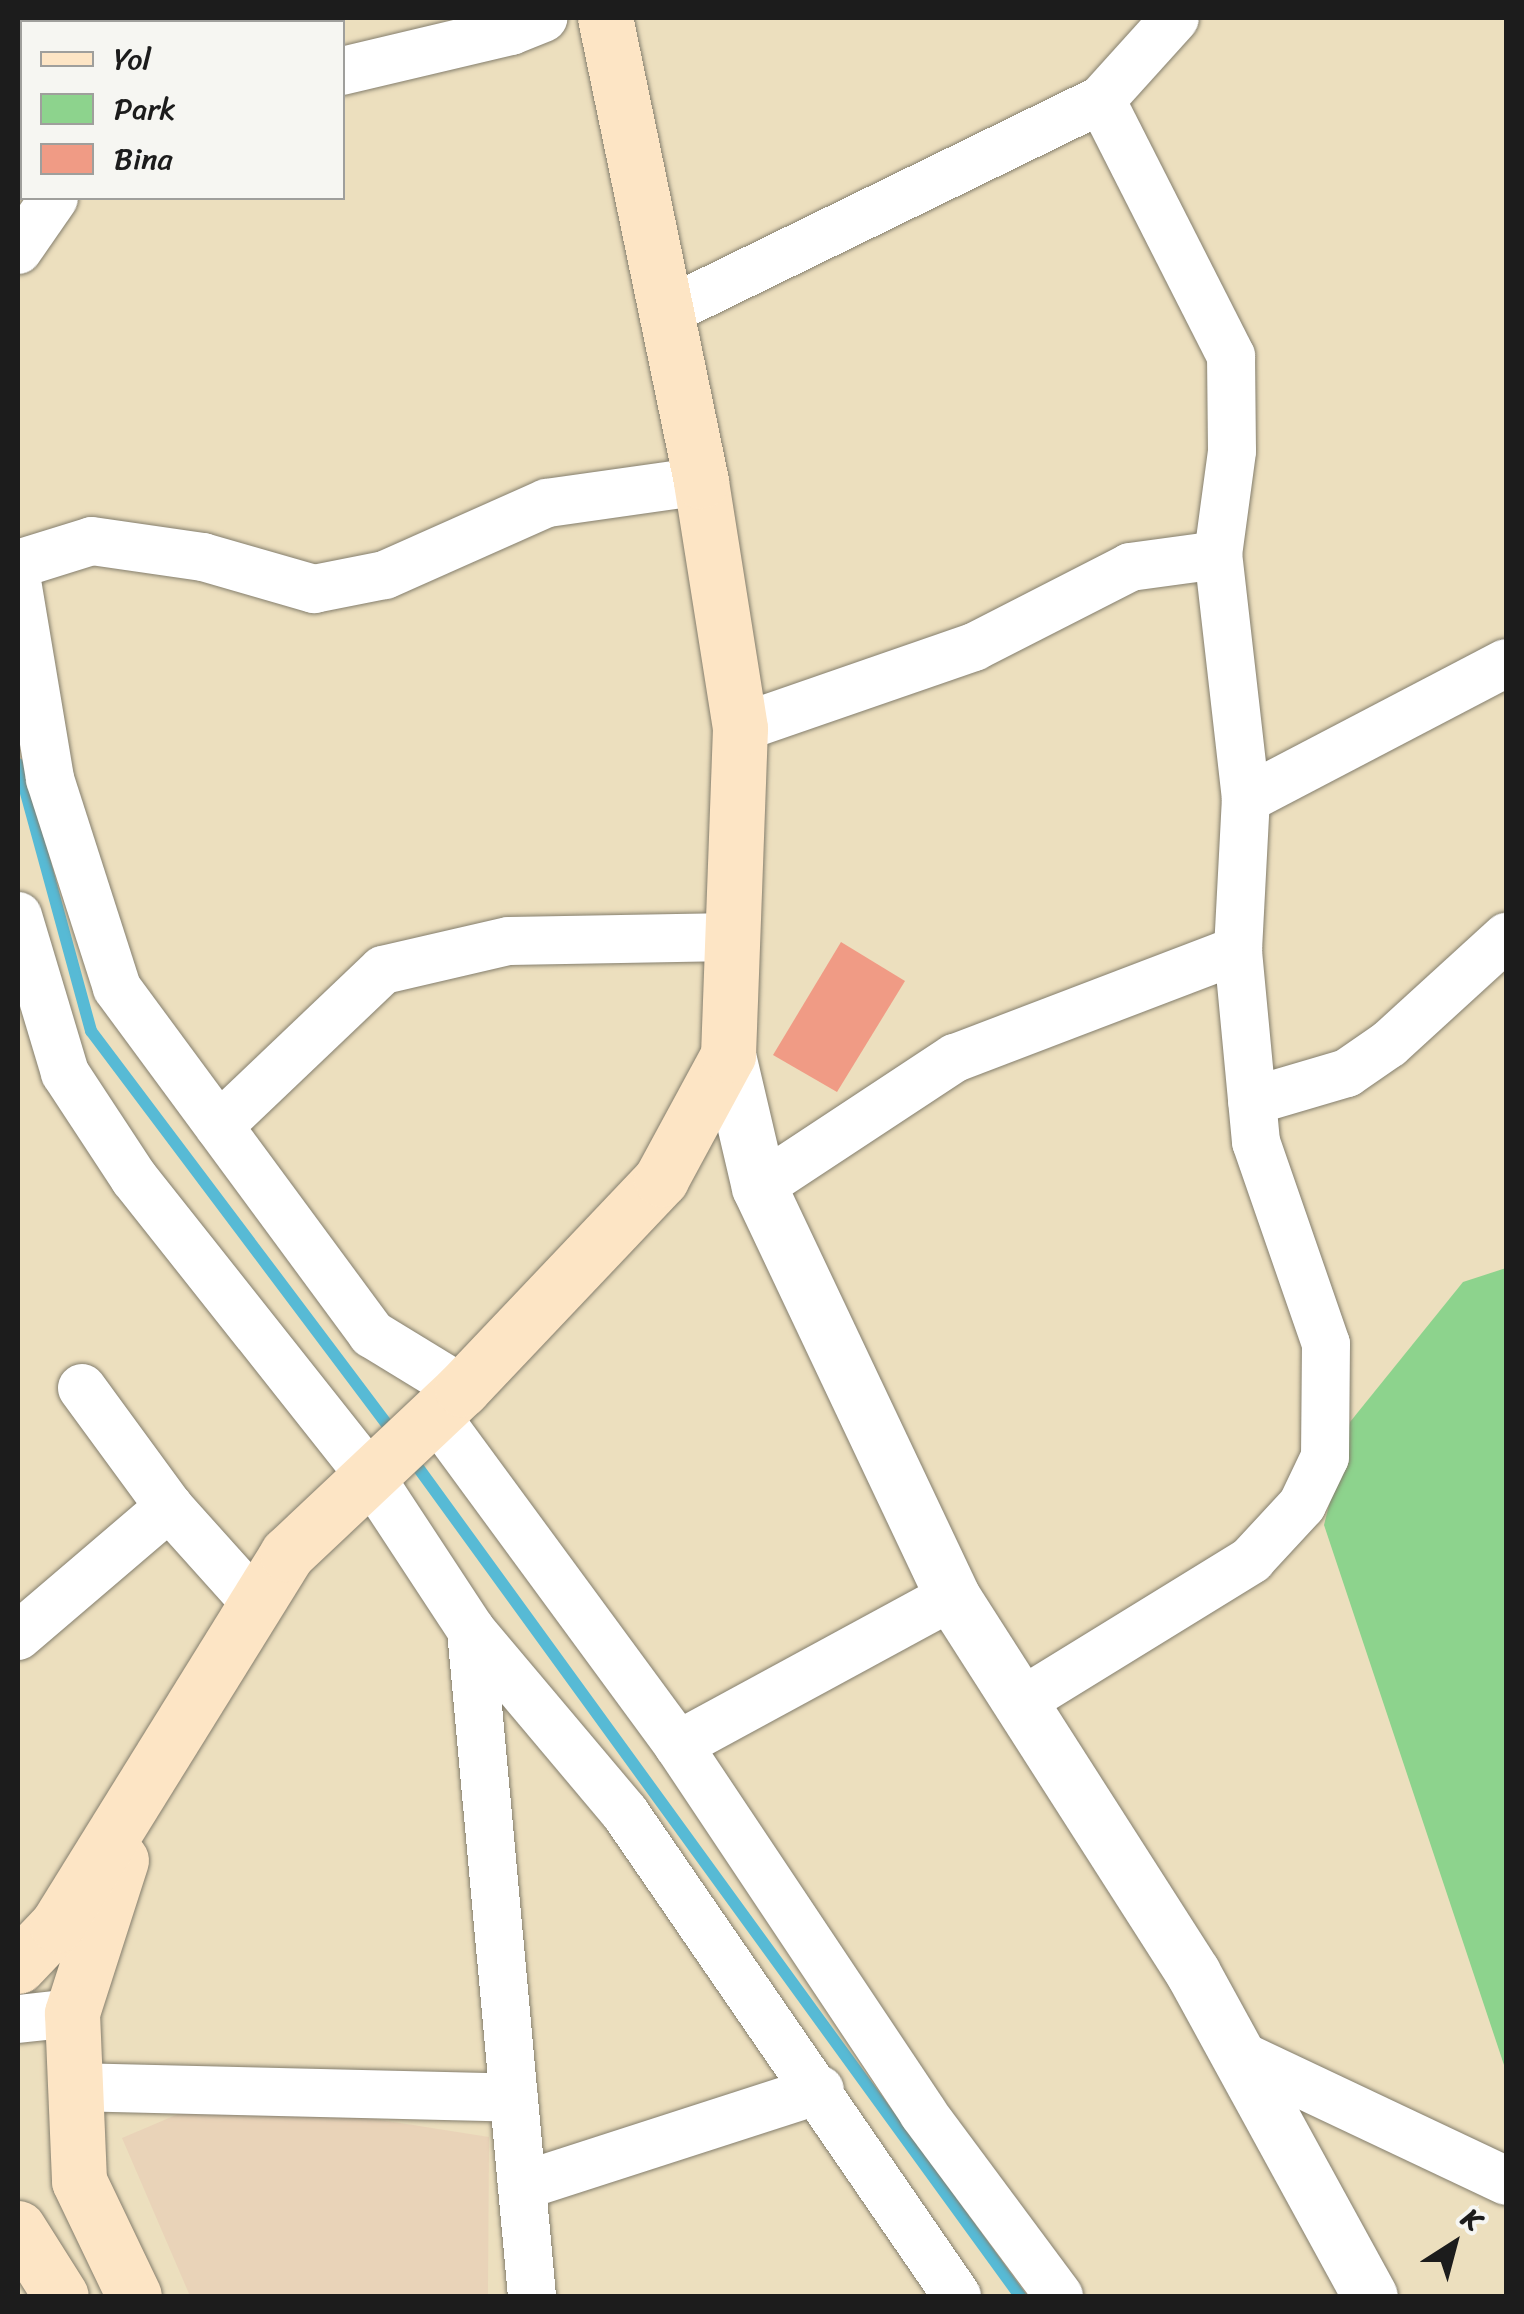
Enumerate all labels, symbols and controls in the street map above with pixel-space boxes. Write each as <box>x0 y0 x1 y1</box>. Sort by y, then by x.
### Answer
legend <box>20 20 345 200</box>
text: Yol <box>114 32 151 86</box>
text: Park <box>114 82 176 136</box>
text: Bina <box>114 132 172 186</box>
north arrow <box>1404 2194 1504 2294</box>
text: K <box>1451 2194 1493 2244</box>

